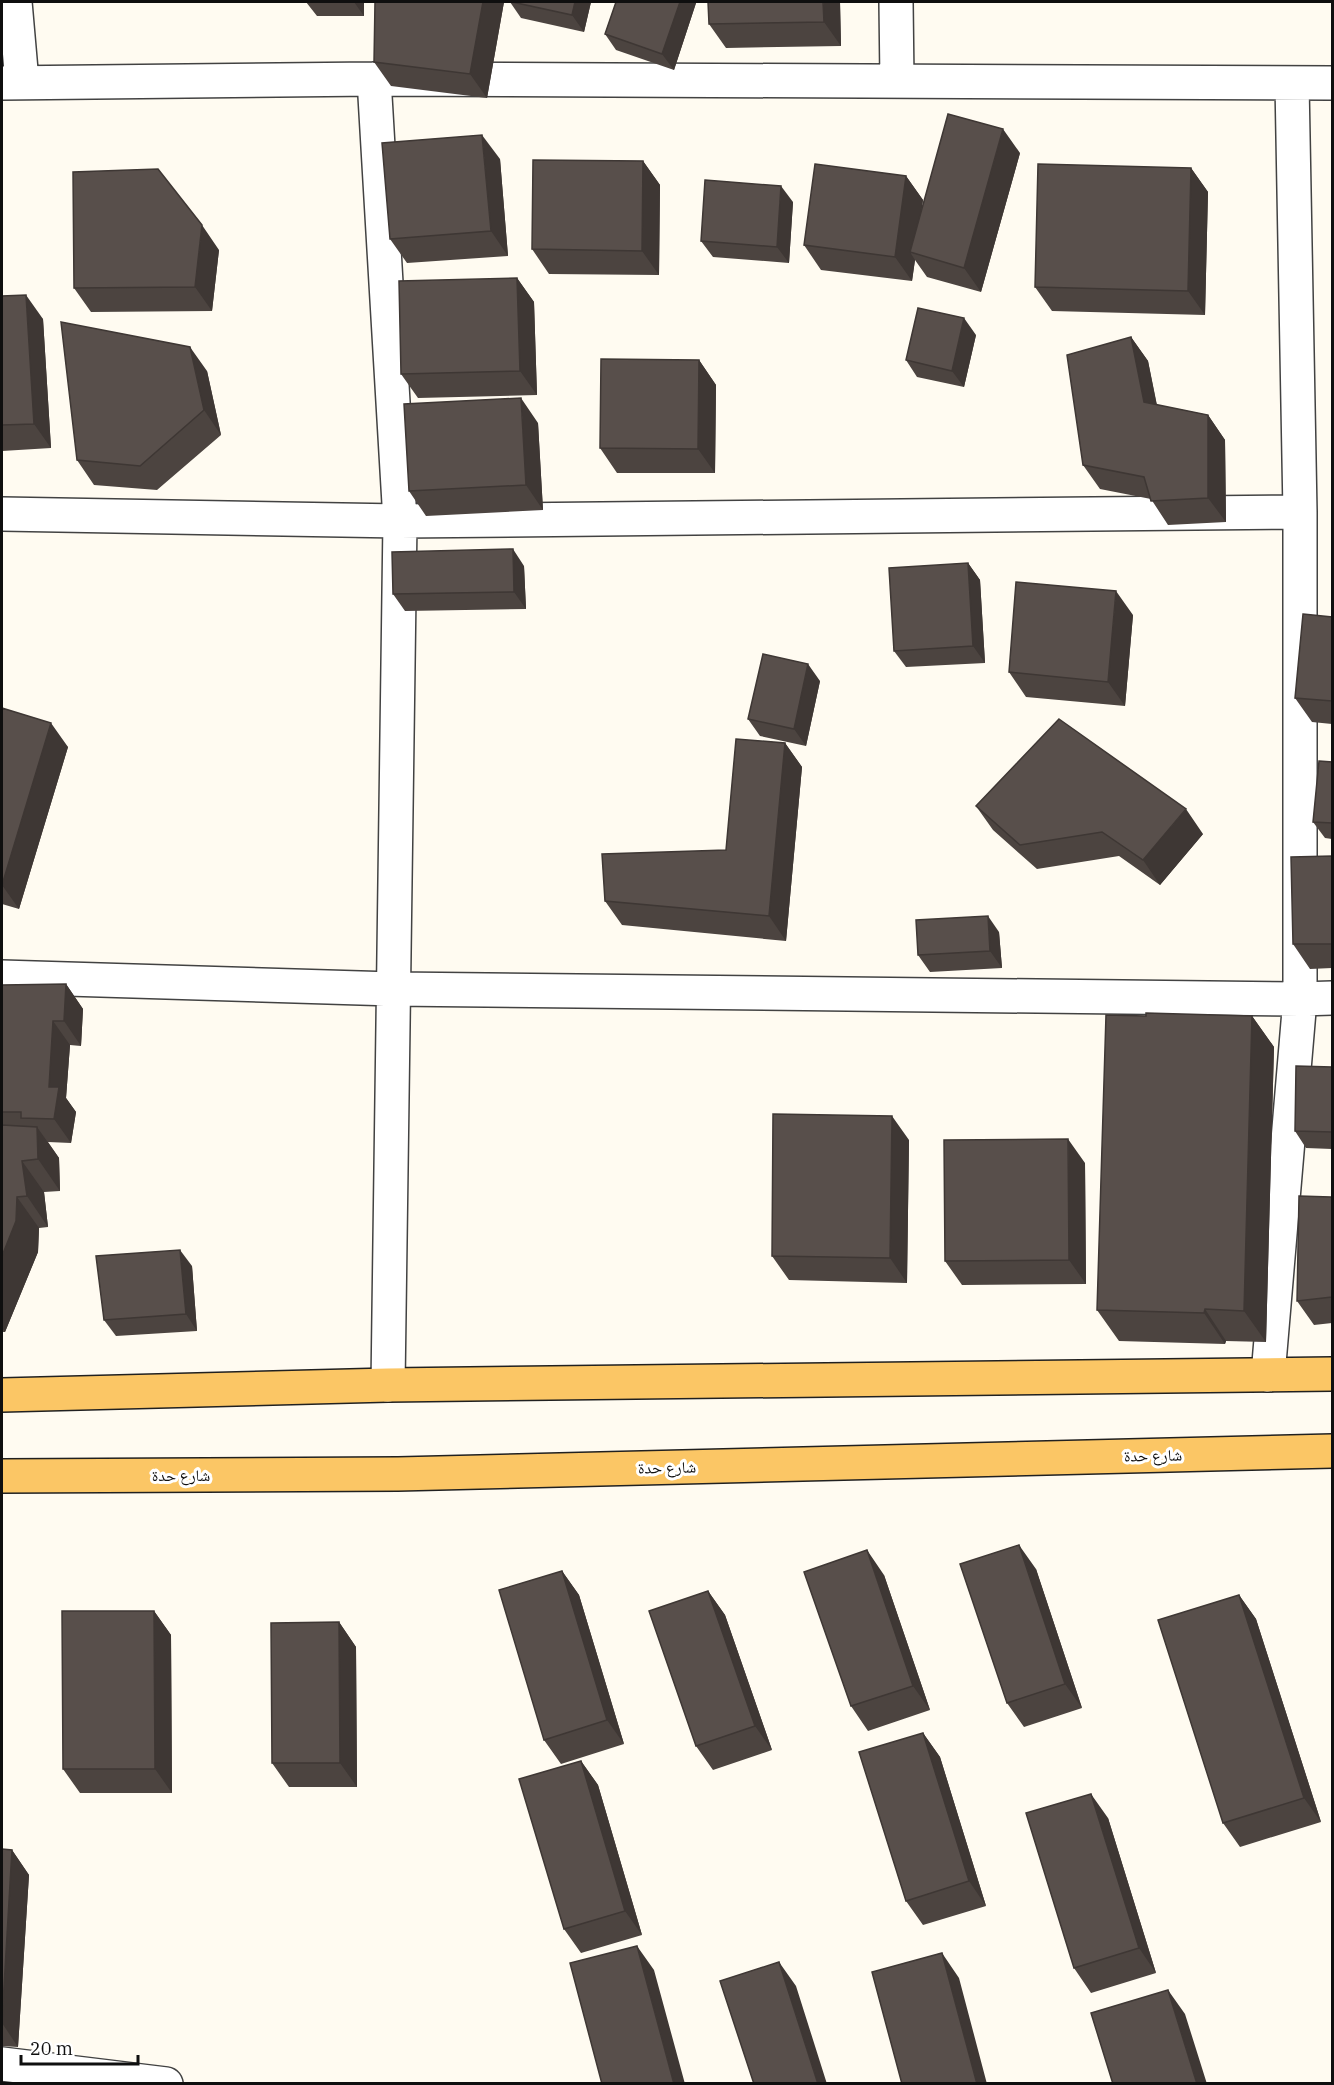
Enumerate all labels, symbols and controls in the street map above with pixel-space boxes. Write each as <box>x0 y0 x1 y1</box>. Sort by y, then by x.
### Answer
street label: شارع حدة <box>1124 1444 1182 1467</box>
street label: شارع حدة <box>638 1456 696 1479</box>
street label: شارع حدة <box>152 1465 210 1486</box>
scale bar <box>21 2028 138 2066</box>
text: 20 m <box>30 2037 73 2060</box>

